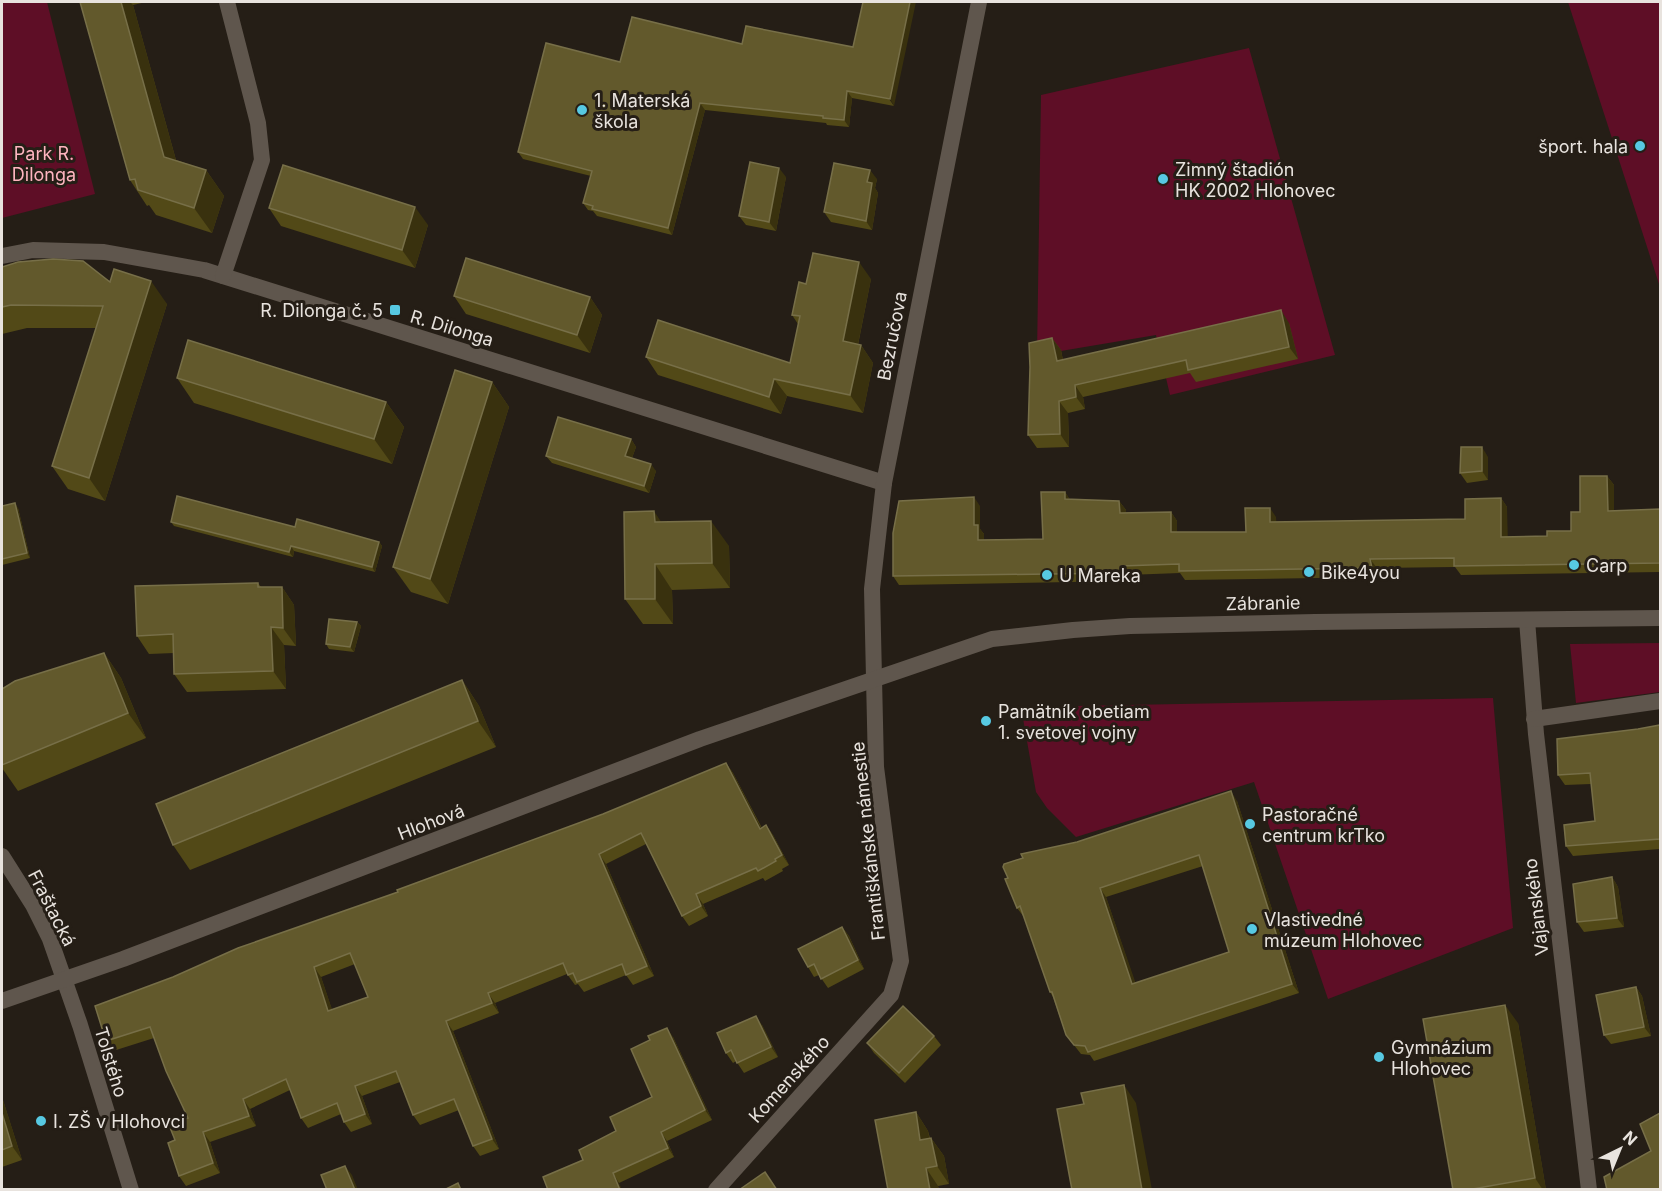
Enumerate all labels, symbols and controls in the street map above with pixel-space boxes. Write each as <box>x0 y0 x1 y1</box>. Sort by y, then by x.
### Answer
place label: 1. Materská škola <box>594 90 690 132</box>
marker: 1. Materská škola <box>575 103 589 117</box>
place label: šport. hala <box>1538 136 1628 157</box>
marker: šport. hala <box>1633 139 1647 153</box>
park label: Park R. Dilonga <box>12 143 76 185</box>
place label: Zimný štadión HK 2002 Hlohovec <box>1175 159 1335 201</box>
marker: Zimný štadión HK 2002 Hlohovec <box>1156 172 1170 186</box>
street label: Bezručova <box>873 290 911 382</box>
place label: R. Dilonga č. 5 <box>260 300 383 321</box>
marker: R. Dilonga č. 5 <box>388 303 402 317</box>
street label: R. Dilonga <box>408 305 496 351</box>
place label: Carp <box>1586 555 1627 576</box>
marker: Carp <box>1567 558 1581 572</box>
place label: Bike4you <box>1321 562 1400 583</box>
place label: U Mareka <box>1059 565 1141 586</box>
marker: Bike4you <box>1302 565 1316 579</box>
marker: U Mareka <box>1040 568 1054 582</box>
street label: Zábranie <box>1225 592 1301 614</box>
place label: Pamätník obetiam 1. svetovej vojny <box>998 701 1150 743</box>
marker: Pamätník obetiam 1. svetovej vojny <box>979 714 993 728</box>
street label: Františkánske námestie <box>847 741 889 941</box>
street label: Hlohová <box>395 800 467 844</box>
place label: Pastoračné centrum krTko <box>1262 804 1385 846</box>
marker: Pastoračné centrum krTko <box>1243 817 1257 831</box>
street label: Vajanského <box>1520 857 1552 957</box>
street label: Fraštacká <box>24 866 80 950</box>
place label: Vlastivedné múzeum Hlohovec <box>1264 909 1422 951</box>
marker: Vlastivedné múzeum Hlohovec <box>1245 922 1259 936</box>
street label: Tolstého <box>90 1024 132 1100</box>
street label: Komenského <box>744 1031 834 1127</box>
place label: Gymnázium Hlohovec <box>1391 1037 1492 1079</box>
marker: Gymnázium Hlohovec <box>1372 1050 1386 1064</box>
place label: I. ZŠ v Hlohovci <box>53 1110 185 1132</box>
marker: I. ZŠ v Hlohovci <box>34 1114 48 1128</box>
north arrow <box>1590 1119 1650 1179</box>
text: N <box>1619 1127 1642 1150</box>

